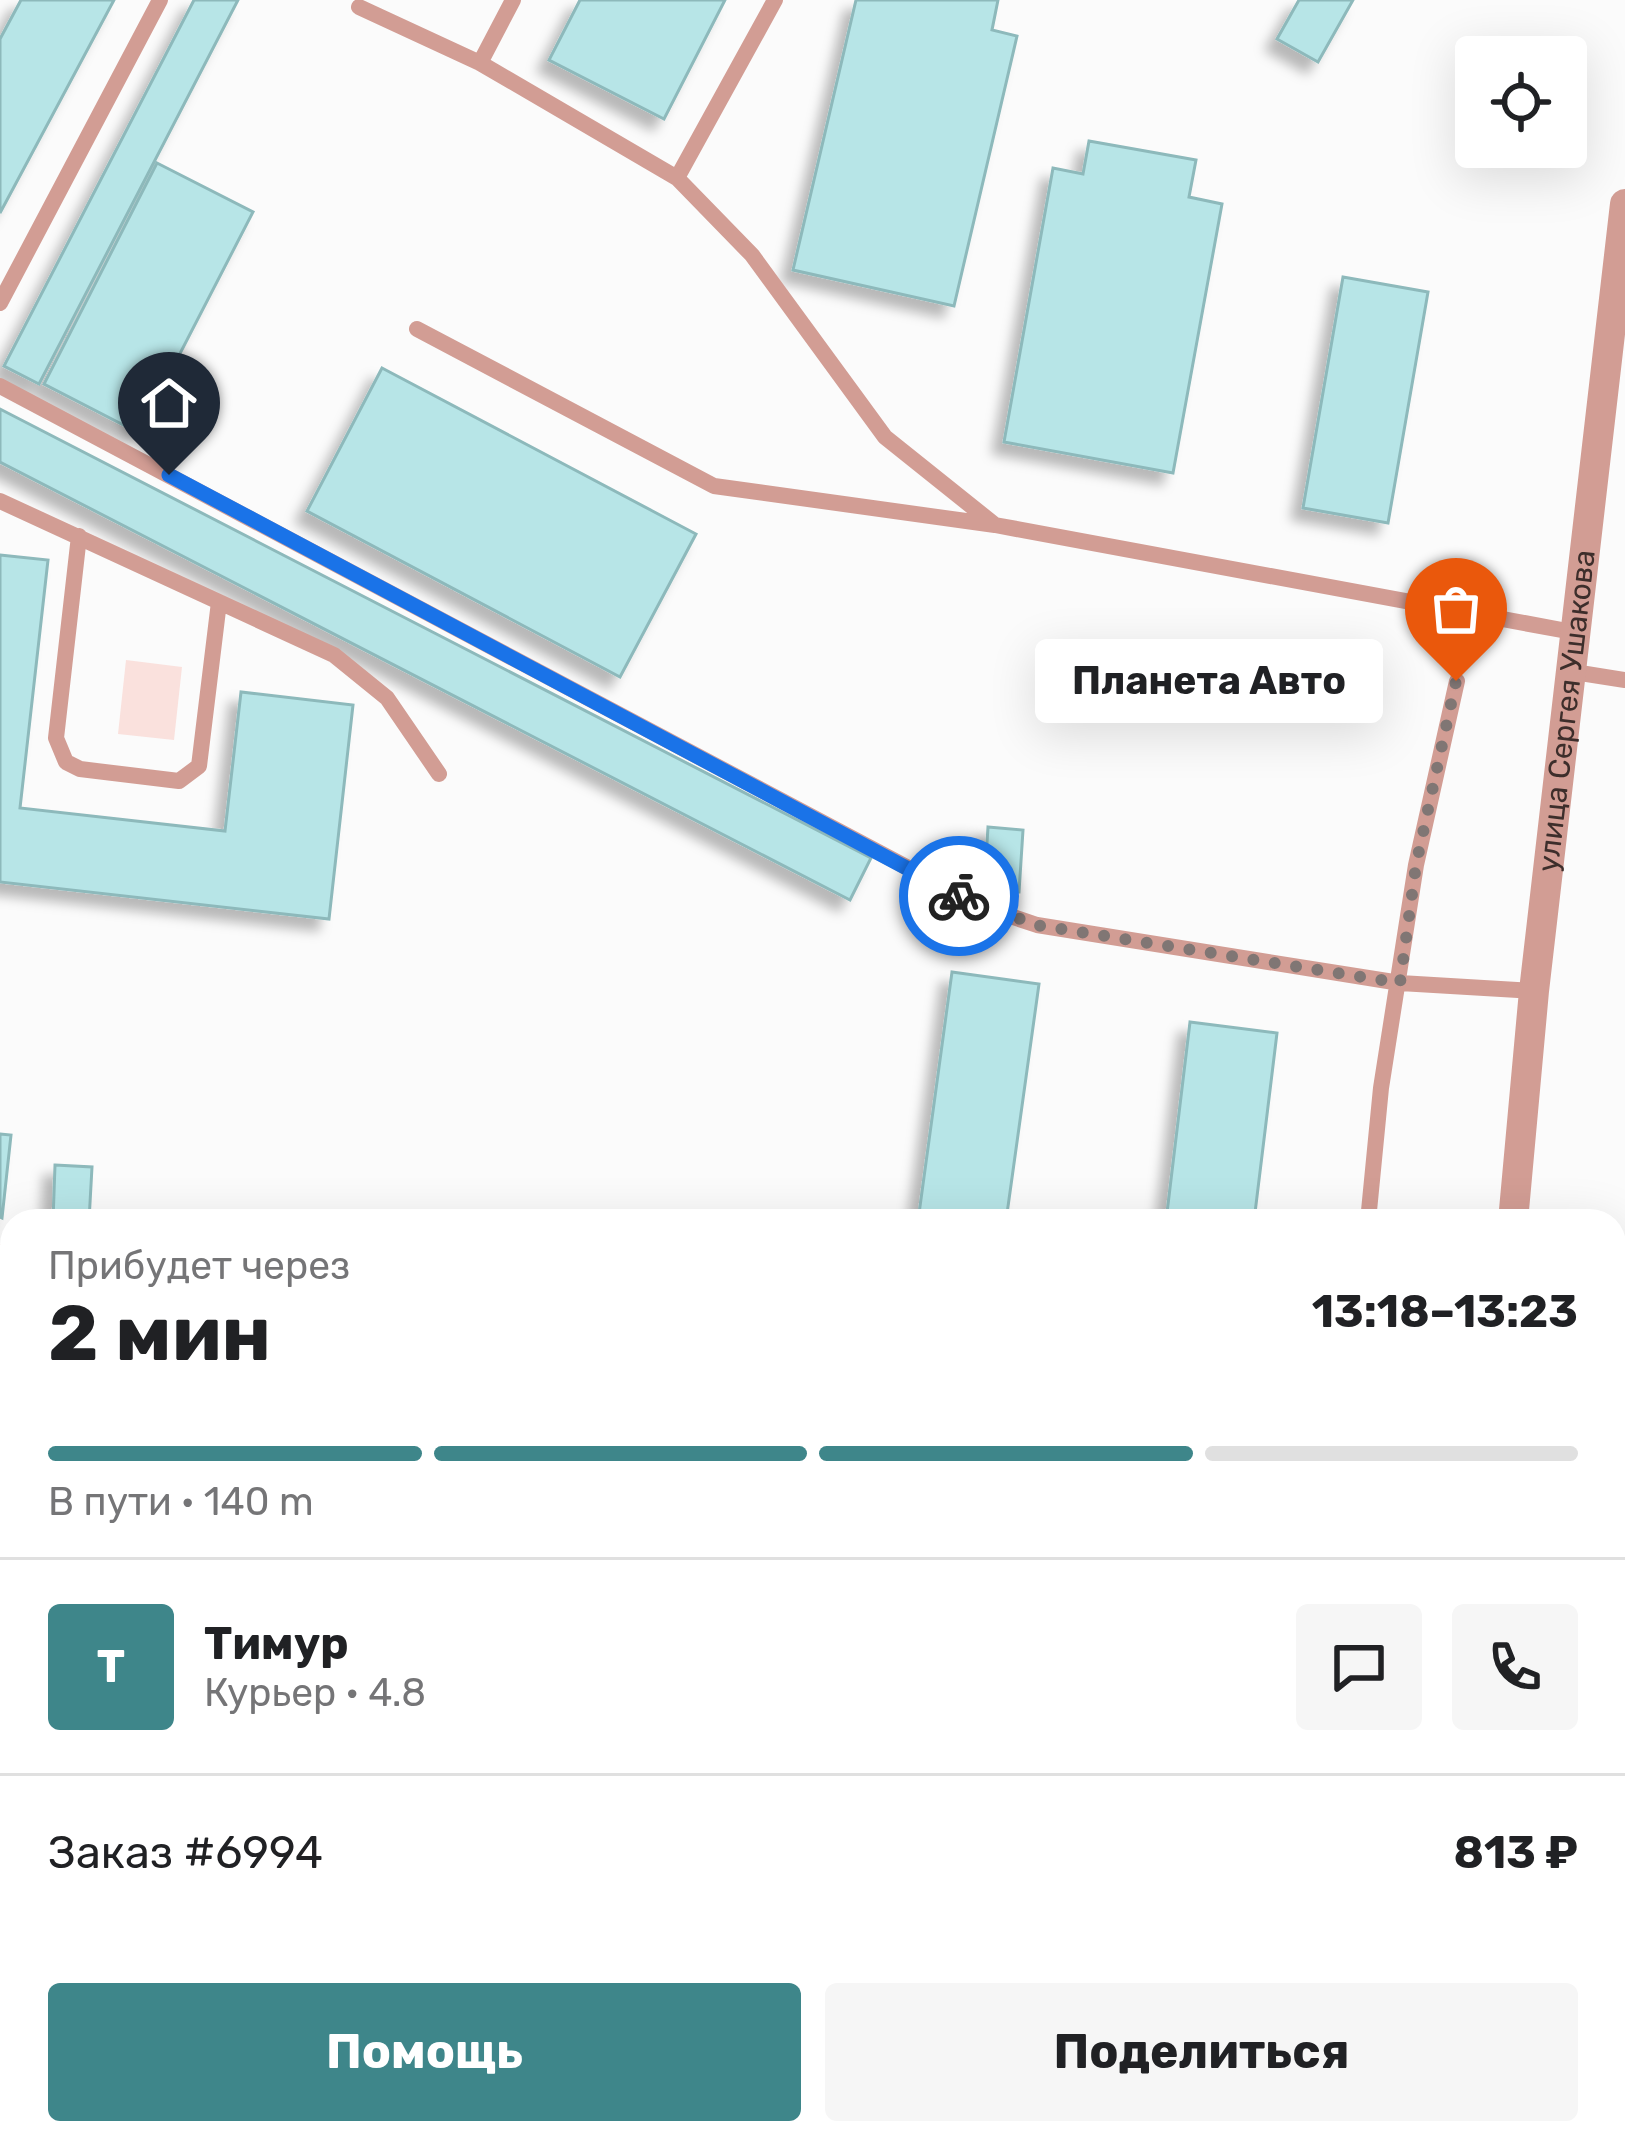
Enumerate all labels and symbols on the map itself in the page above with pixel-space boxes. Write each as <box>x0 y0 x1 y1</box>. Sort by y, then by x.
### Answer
pin <box>118 352 220 475</box>
street label: улица Сергея Ушакова <box>1530 548 1603 874</box>
pin <box>1405 558 1507 681</box>
callout: Планета Авто <box>1036 639 1384 723</box>
courier <box>899 836 1019 956</box>

